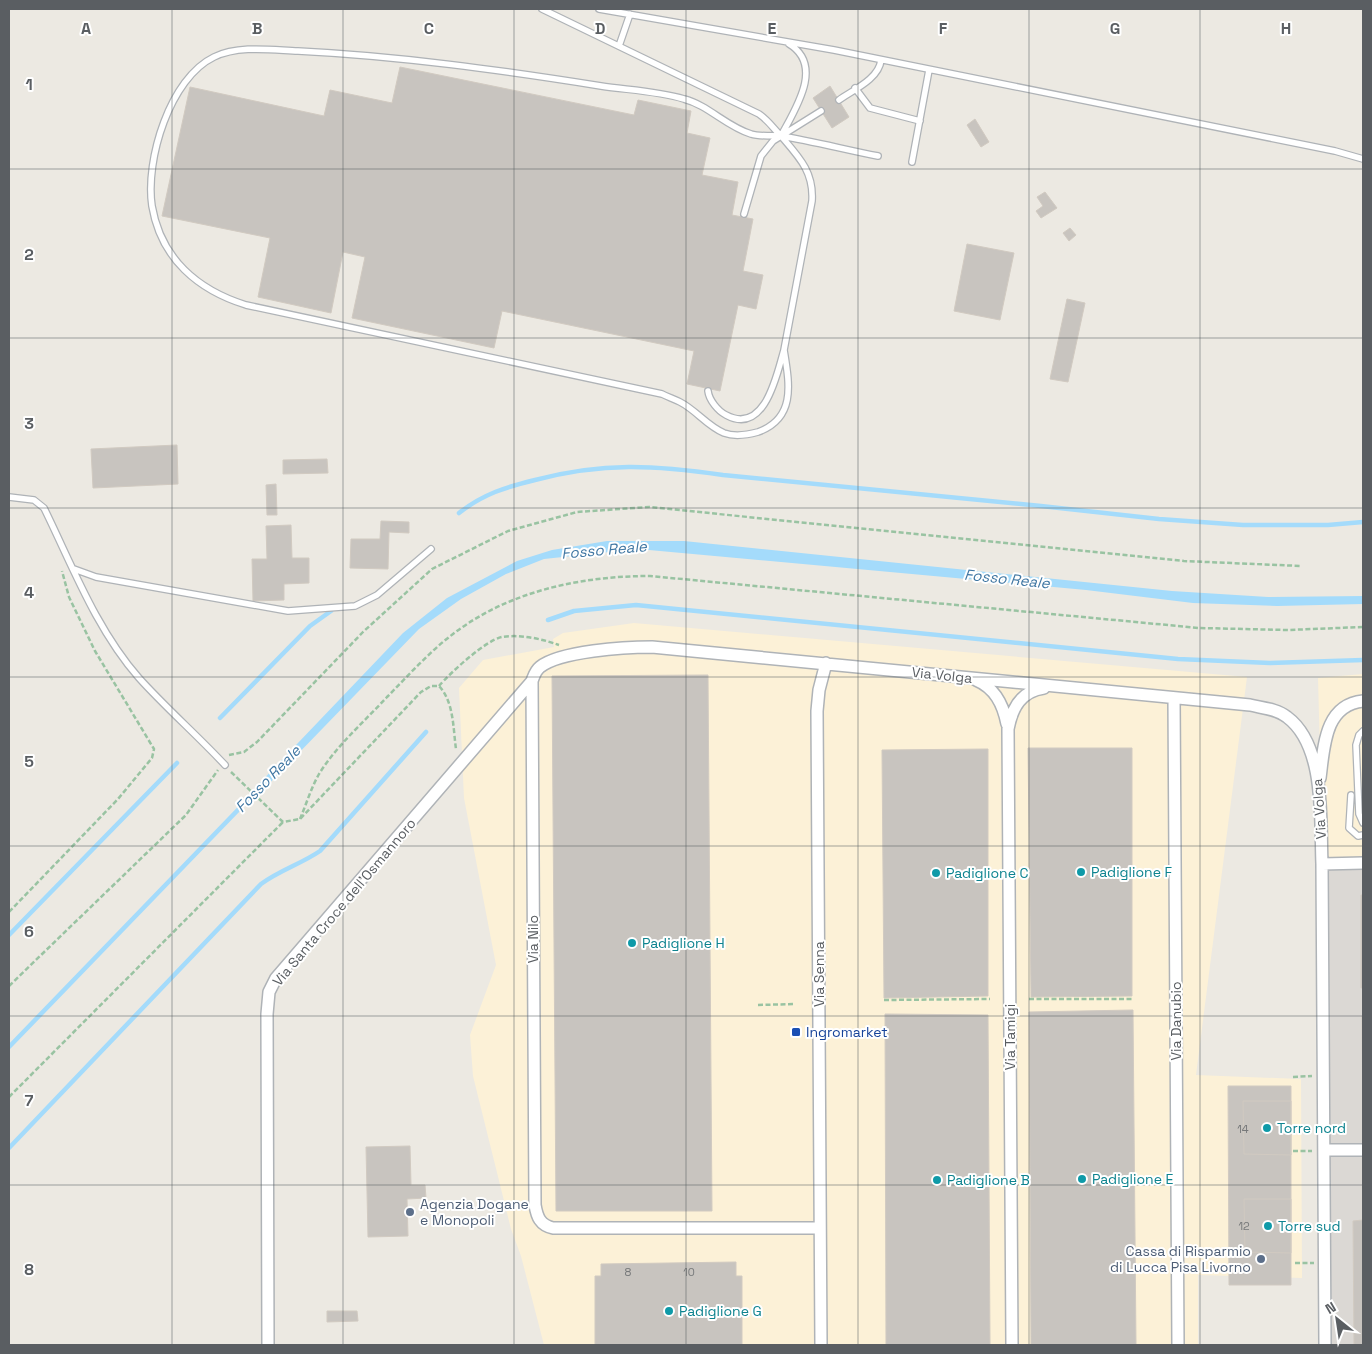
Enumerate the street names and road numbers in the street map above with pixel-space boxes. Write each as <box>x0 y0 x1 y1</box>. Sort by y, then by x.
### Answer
street label: Via Volga <box>911 663 973 687</box>
street label: Via Volga <box>1308 778 1330 840</box>
street label: Via Santa Croce dell'Osmannoro <box>268 814 420 990</box>
street label: Via Nilo <box>524 915 542 963</box>
street label: Via Senna <box>810 941 828 1007</box>
street label: Via Danubio <box>1167 981 1185 1061</box>
street label: Via Tamigi <box>1001 1004 1019 1070</box>

